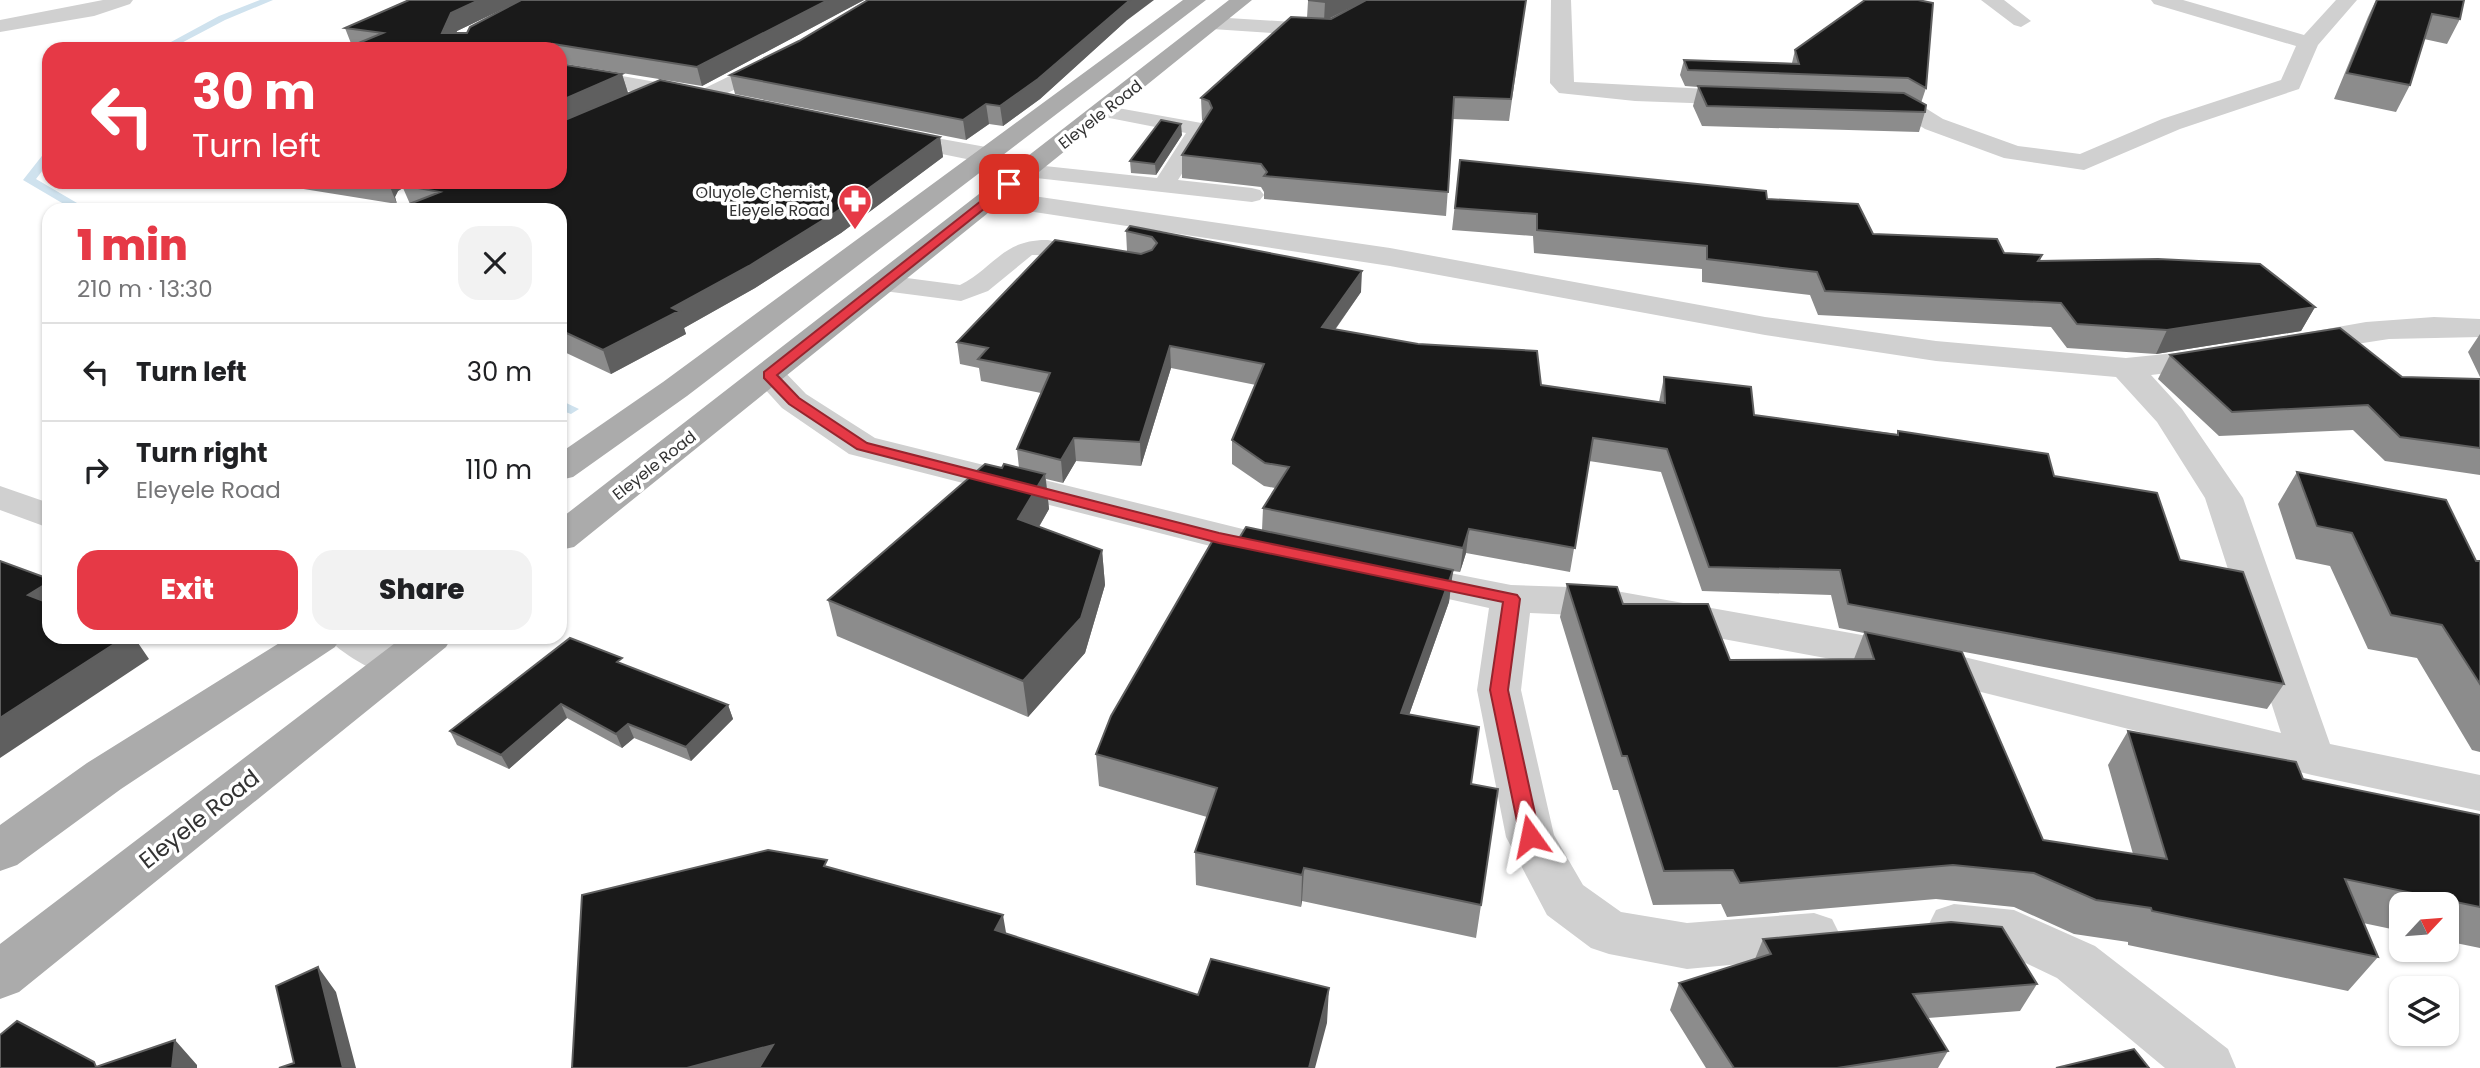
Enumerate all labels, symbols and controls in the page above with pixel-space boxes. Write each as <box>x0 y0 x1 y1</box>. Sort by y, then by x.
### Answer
text: 30 m <box>192 58 316 126</box>
icon: left <box>77 70 168 161</box>
street label: Eleyele Road <box>1054 74 1147 154</box>
text: Turn left <box>192 123 321 168</box>
pin <box>979 154 1039 214</box>
icon: arrive <box>990 165 1028 203</box>
place label: Oluyole Chemist, Eleyele Road <box>696 181 830 222</box>
pharmacy icon: Oluyole Chemist, Eleyele Road <box>836 182 874 231</box>
text: 1 min <box>77 216 188 275</box>
button: close <box>458 226 532 300</box>
text: 210 m · 13:30 <box>77 273 213 305</box>
icon: left <box>77 353 115 391</box>
text: Turn left <box>136 354 247 390</box>
text: 30 m <box>467 354 532 390</box>
street label: Eleyele Road <box>608 425 701 505</box>
text: Turn right <box>136 435 268 471</box>
icon: right <box>77 451 115 489</box>
text: 110 m <box>465 452 532 488</box>
text: Eleyele Road <box>136 474 281 506</box>
button: Exit <box>77 550 298 630</box>
button: Share <box>312 550 532 630</box>
street label: Eleyele Road <box>132 762 266 876</box>
position arrow <box>1493 799 1567 873</box>
north arrow <box>2389 892 2459 962</box>
map controls <box>2389 892 2459 1046</box>
button: layers <box>2389 976 2459 1046</box>

